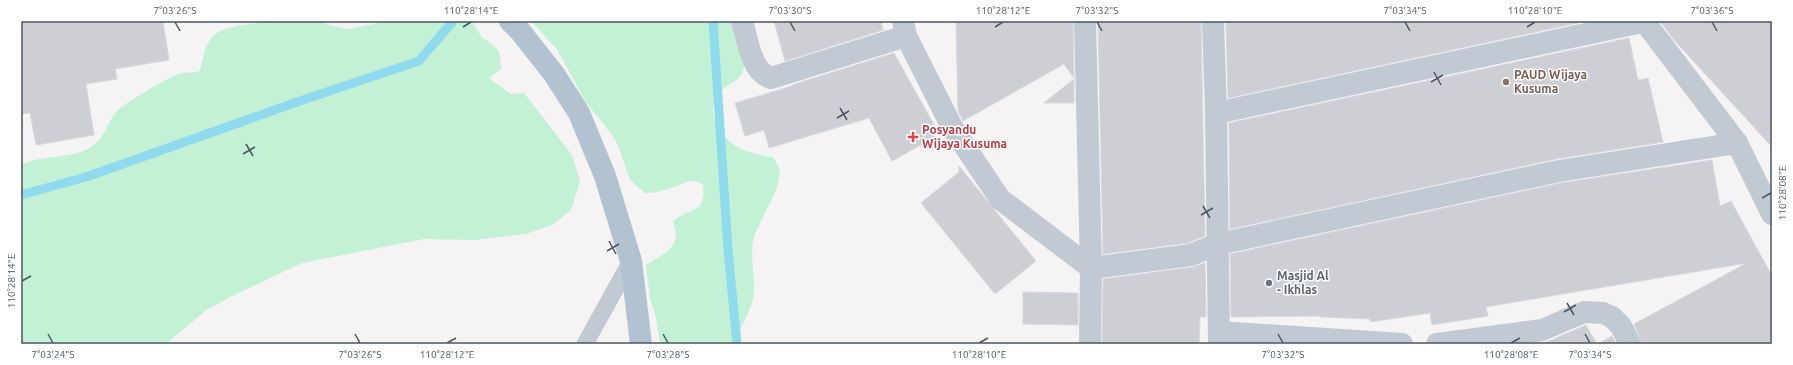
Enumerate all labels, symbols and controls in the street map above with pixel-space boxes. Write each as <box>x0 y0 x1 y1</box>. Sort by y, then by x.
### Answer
text: 7°03'26"S <box>153 5 197 16</box>
text: 110°28'14"E <box>444 5 499 16</box>
text: 7°03'30"S <box>768 5 812 16</box>
text: 110°28'12"E <box>976 5 1031 16</box>
text: 7°03'32"S <box>1075 5 1119 16</box>
text: 7°03'34"S <box>1383 5 1427 16</box>
text: 110°28'10"E <box>1508 5 1563 16</box>
text: 7°03'36"S <box>1690 5 1734 16</box>
place label: PAUD Wijaya Kusuma <box>1514 68 1587 95</box>
marker: PAUD Wijaya Kusuma <box>1501 77 1511 87</box>
place label: Posyandu Wijaya Kusuma <box>922 123 1007 150</box>
marker: Posyandu Wijaya Kusuma <box>907 131 919 143</box>
text: 110°28'08"E <box>1777 165 1788 220</box>
text: 110°28'14"E <box>6 253 17 308</box>
place label: Masjid Al - Ikhlas <box>1277 269 1329 296</box>
marker: Masjid Al - Ikhlas <box>1264 278 1274 288</box>
text: 7°03'24"S <box>31 349 75 360</box>
text: 7°03'26"S <box>338 349 382 360</box>
text: 110°28'12"E <box>420 349 475 360</box>
text: 7°03'28"S <box>646 349 690 360</box>
text: 110°28'10"E <box>952 349 1007 360</box>
text: 7°03'32"S <box>1261 349 1305 360</box>
text: 110°28'08"E <box>1484 349 1539 360</box>
text: 7°03'34"S <box>1568 349 1612 360</box>

